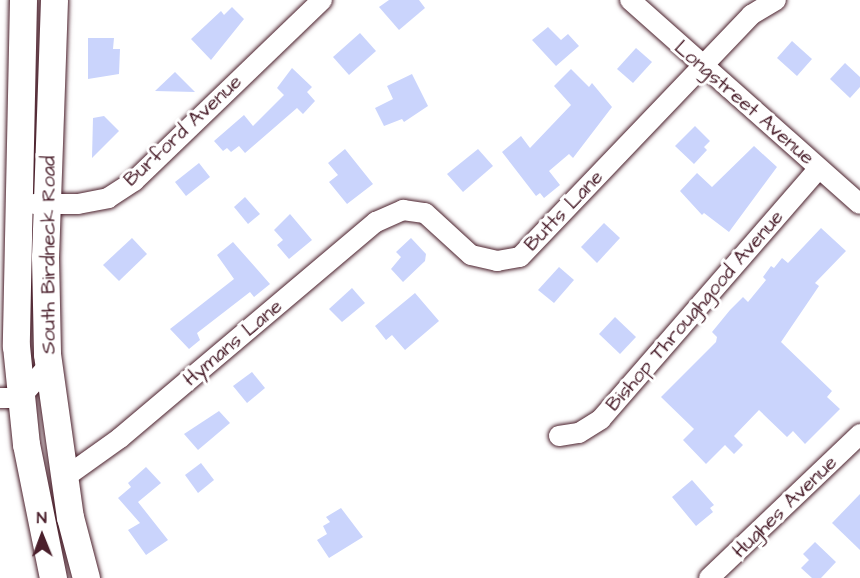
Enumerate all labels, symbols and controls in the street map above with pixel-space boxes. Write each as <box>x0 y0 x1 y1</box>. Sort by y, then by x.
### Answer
street label: Longstreet Avenue <box>669 36 819 170</box>
street label: Burford Avenue <box>119 70 247 192</box>
street label: South Birdneck Road <box>37 156 61 354</box>
street label: Butts Lane <box>519 165 609 257</box>
street label: Bishop Throughgood Avenue <box>601 206 789 416</box>
street label: Hymans Lane <box>179 295 287 391</box>
street label: Hughes Avenue <box>728 451 842 563</box>
north arrow <box>12 506 72 566</box>
text: N <box>36 507 47 529</box>

